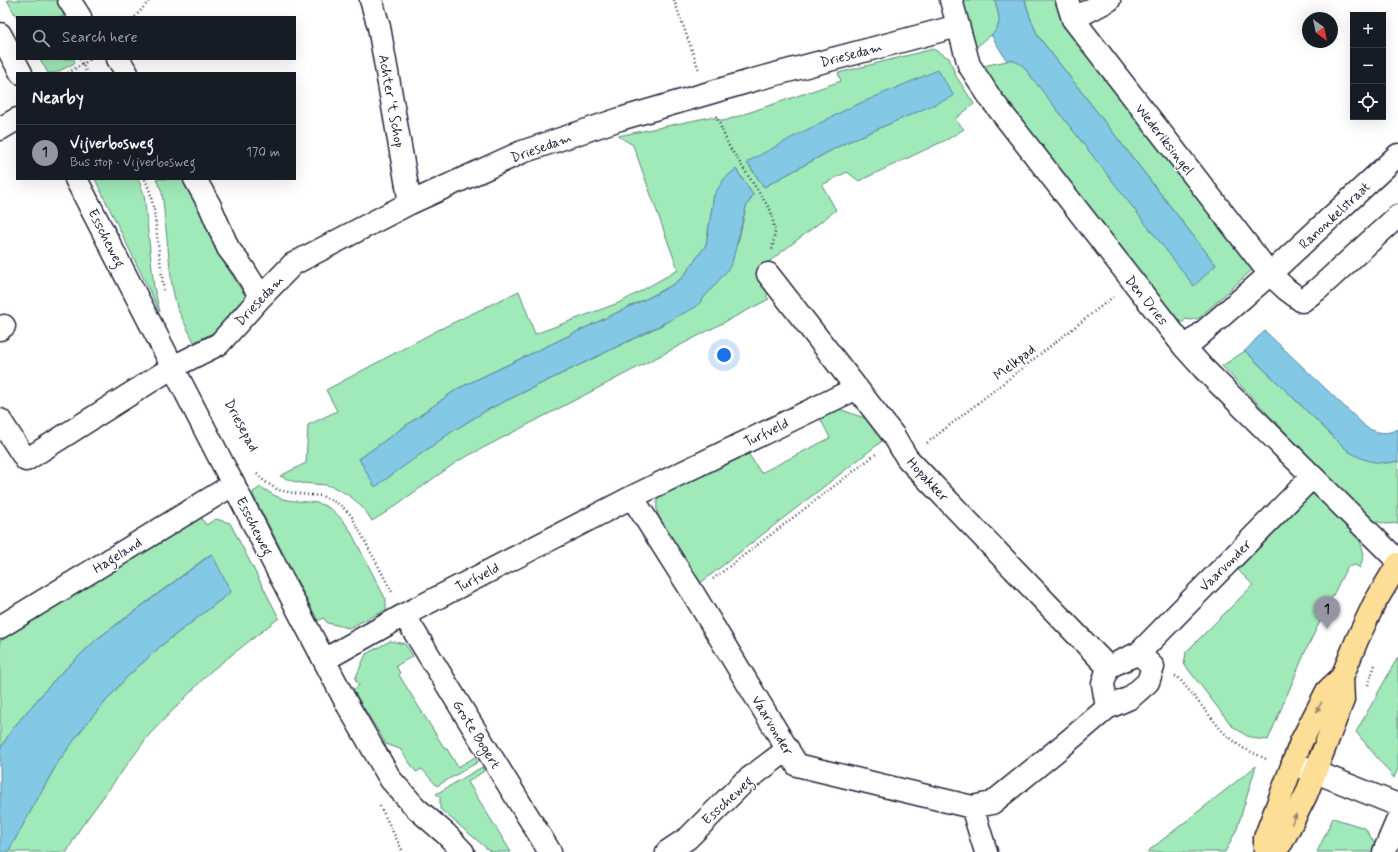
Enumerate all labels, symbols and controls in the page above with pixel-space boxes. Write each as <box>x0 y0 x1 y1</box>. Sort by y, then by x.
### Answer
north arrow <box>1302 12 1338 48</box>
map controls <box>1350 12 1386 120</box>
button: + <box>1350 12 1386 48</box>
search box <box>16 16 296 60</box>
icon: search <box>30 27 52 49</box>
text: Search here <box>62 28 138 48</box>
street label: Driesedam <box>818 38 884 72</box>
button: − <box>1350 48 1386 84</box>
street label: Achter 't Schop <box>374 53 408 149</box>
button: locate <box>1350 84 1386 120</box>
text: Nearby <box>32 87 84 109</box>
street label: Wederiksingel <box>1131 100 1198 179</box>
street label: Driesedam <box>508 129 574 167</box>
text: Vijverbosweg <box>70 134 154 154</box>
text: 1 <box>42 144 48 161</box>
text: 170 m <box>246 144 280 161</box>
text: Bus stop · Vijverbosweg <box>70 154 196 171</box>
street label: Ranonkelstraat <box>1295 178 1374 253</box>
street label: Esscheweg <box>82 206 129 272</box>
street label: Driesedam <box>231 271 288 330</box>
street label: Den Dries <box>1121 272 1172 329</box>
street label: Melkpad <box>990 341 1039 385</box>
your location <box>714 345 734 365</box>
street label: Driesepad <box>220 396 262 455</box>
street label: Turfveld <box>741 414 792 451</box>
street label: Hopakker <box>902 454 952 506</box>
street label: Esscheweg <box>230 494 277 560</box>
street label: Hageland <box>90 534 146 580</box>
street label: Vaarvonder <box>1196 535 1256 596</box>
street label: Turfveld <box>452 559 503 597</box>
pin: 1 <box>1314 596 1340 629</box>
street label: Vaarvonder <box>747 692 797 759</box>
street label: Grote Bogert <box>447 697 504 773</box>
one-way arrow <box>1316 702 1322 713</box>
street label: Esscheweg <box>698 772 759 831</box>
one-way arrow <box>1291 813 1297 825</box>

